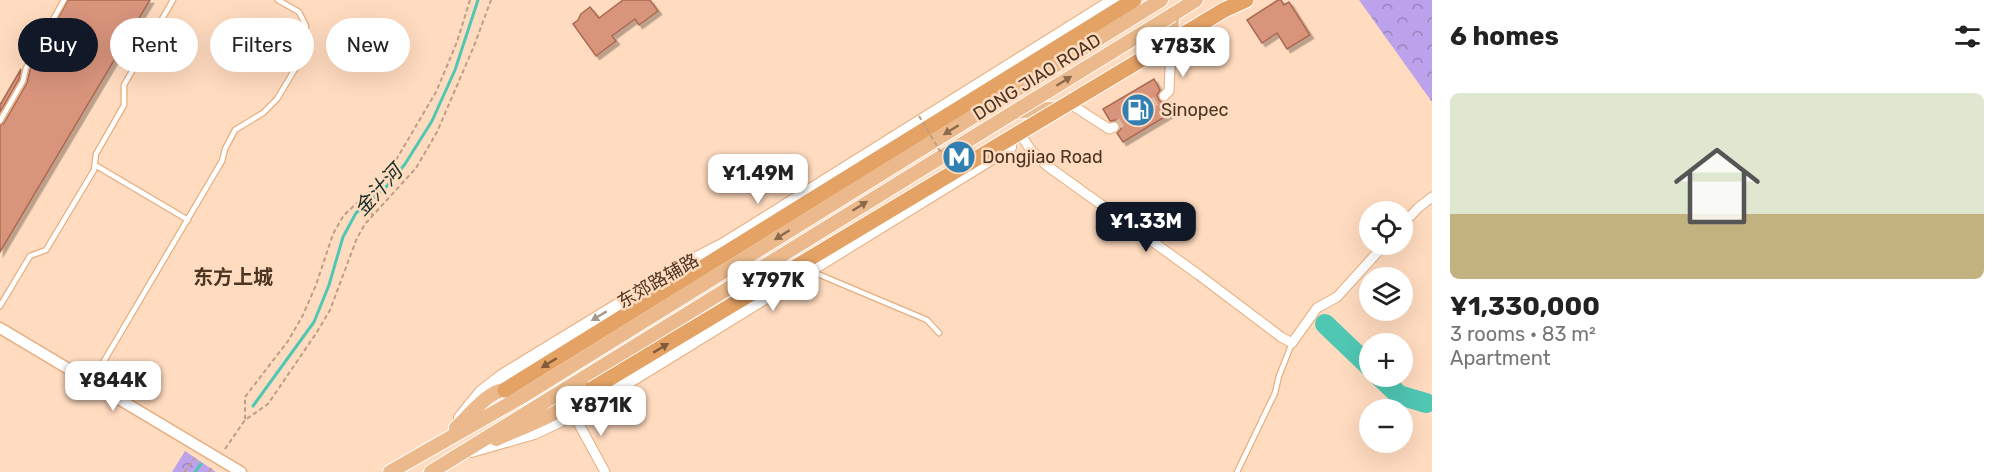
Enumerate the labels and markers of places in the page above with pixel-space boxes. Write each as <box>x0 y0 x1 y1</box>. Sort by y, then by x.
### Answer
pin: ¥783K <box>1141 27 1225 78</box>
fuel station icon: Sinopec <box>1120 92 1156 128</box>
place label: Sinopec <box>1161 99 1229 121</box>
metro station icon: Dongjiao Road <box>941 139 977 175</box>
place label: Dongjiao Road <box>982 146 1103 168</box>
pin: ¥1.49M <box>709 154 807 205</box>
pin: ¥1.33M <box>1097 202 1195 253</box>
pin: ¥797K <box>731 261 815 312</box>
pin: ¥844K <box>71 361 155 412</box>
pin: ¥871K <box>559 386 643 437</box>

